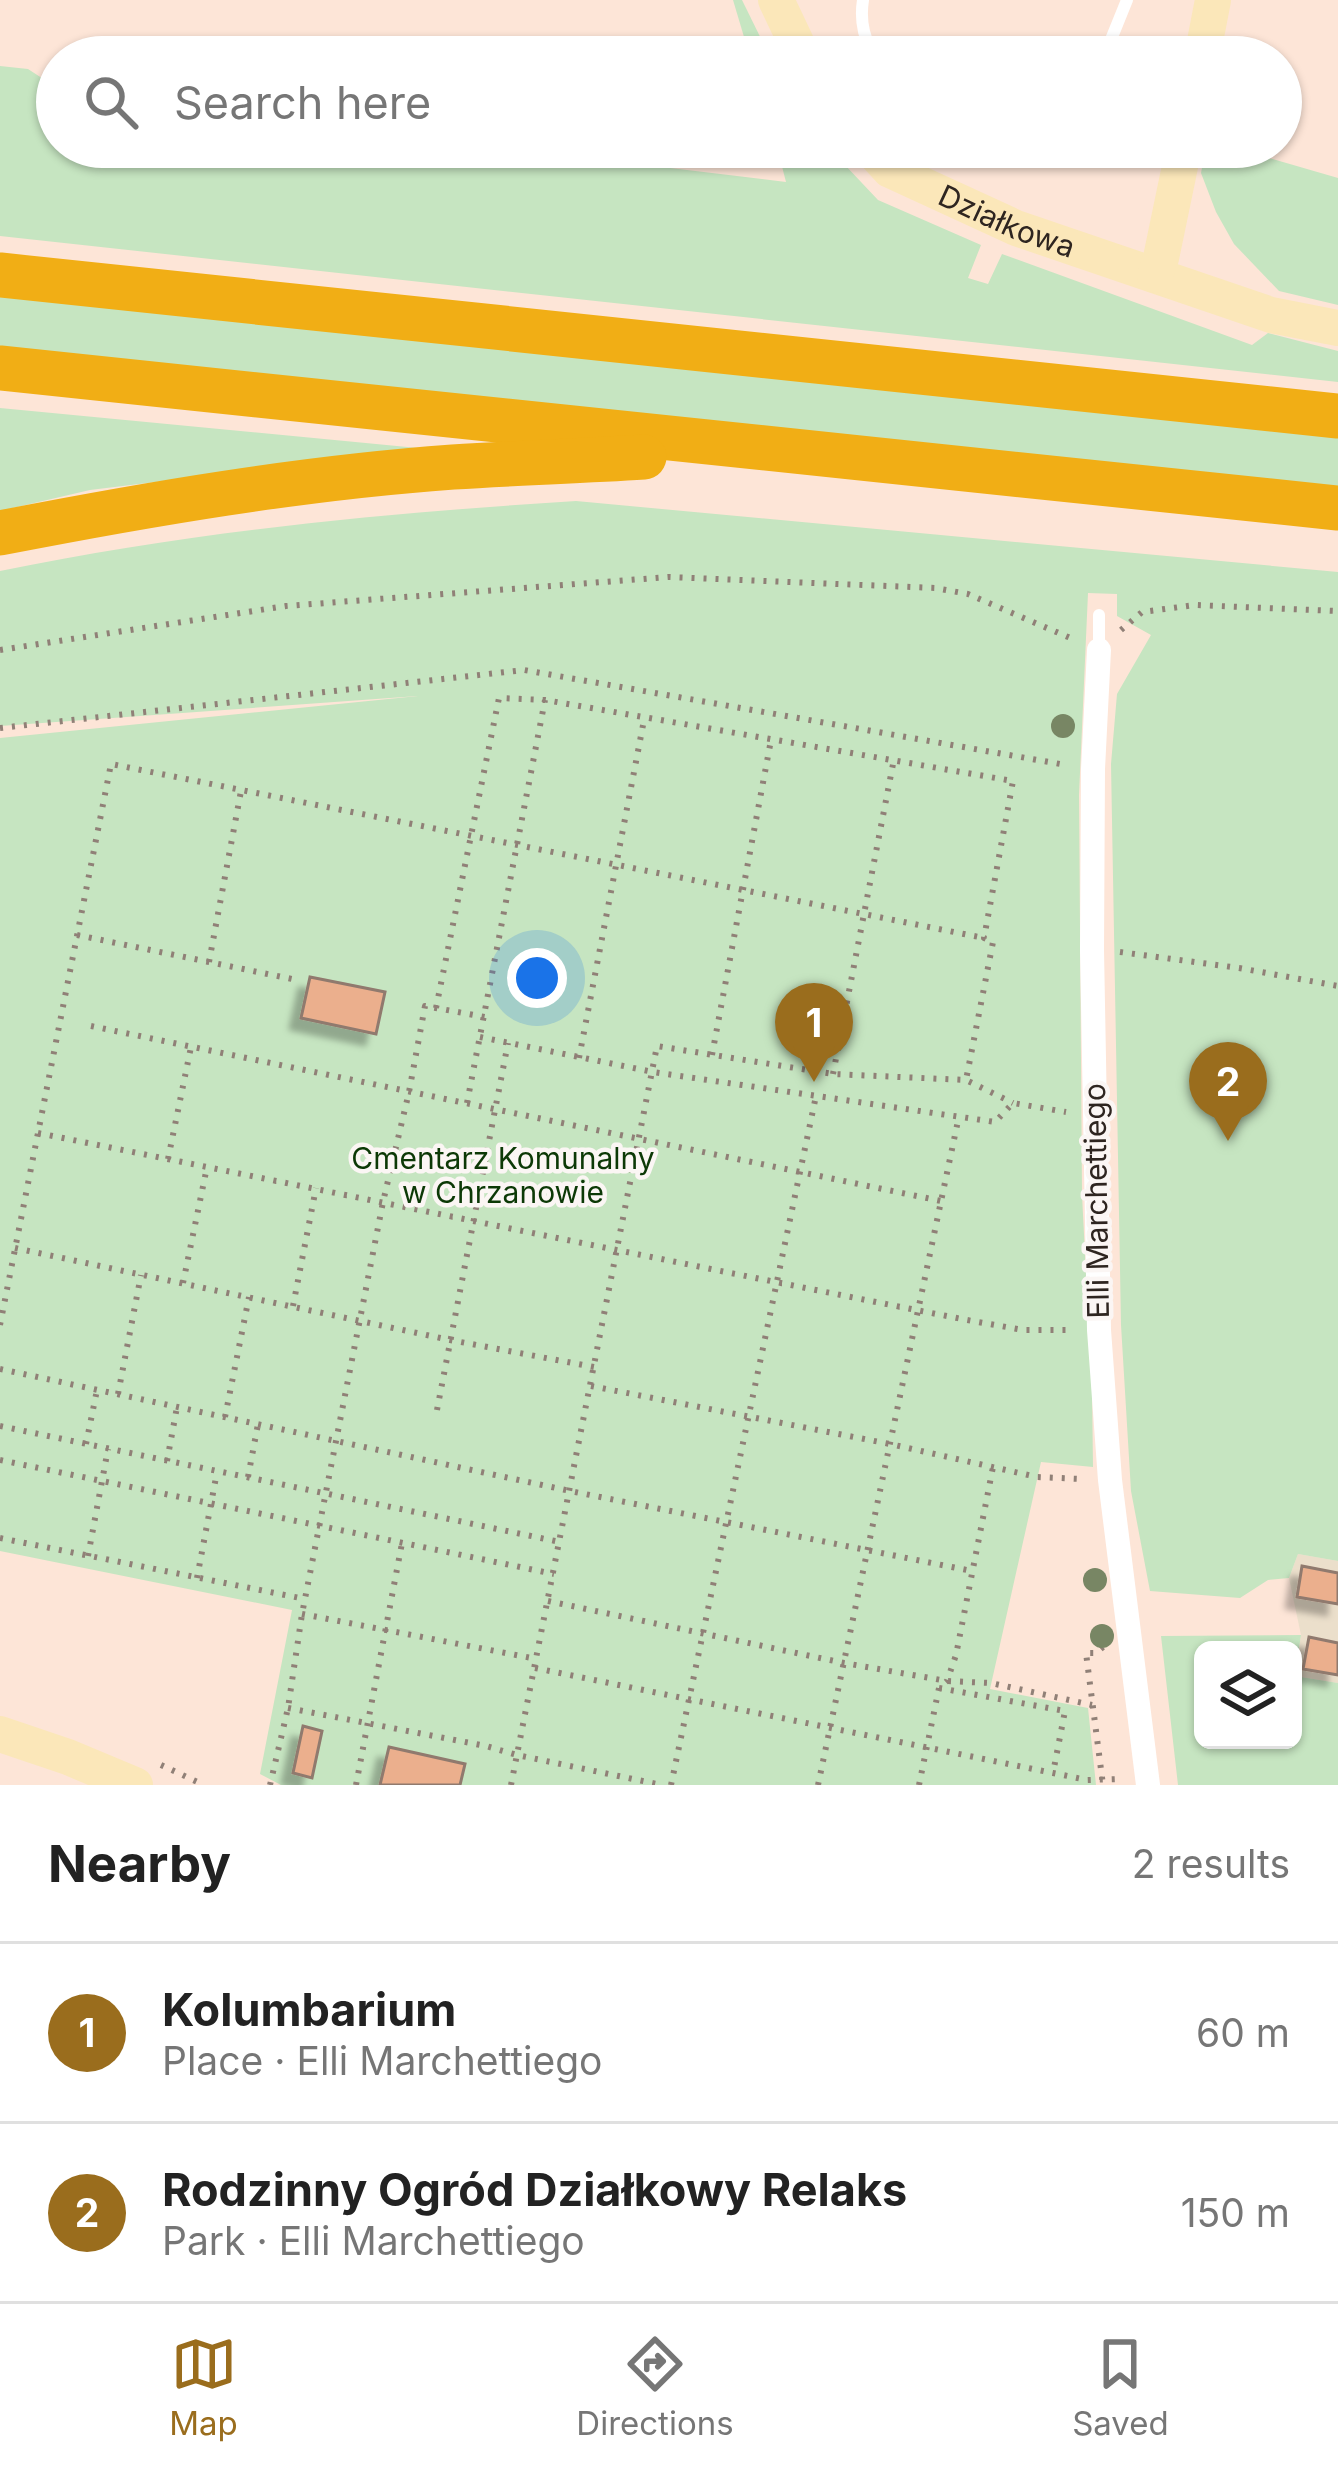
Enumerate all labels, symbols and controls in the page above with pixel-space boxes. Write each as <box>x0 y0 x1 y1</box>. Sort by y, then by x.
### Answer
search box <box>36 36 1302 168</box>
icon: search <box>78 69 144 135</box>
text: Search here <box>174 75 431 130</box>
street label: Działkowa <box>933 177 1080 265</box>
your location <box>507 948 567 1008</box>
pin: 1 <box>775 983 853 1082</box>
pin: 2 <box>1189 1042 1267 1141</box>
street label: Elli Marchettiego <box>1076 1083 1116 1319</box>
park label: Cmentarz Komunalny w Chrzanowie <box>351 1140 655 1210</box>
map controls <box>1194 1641 1302 1749</box>
button: layers <box>1194 1641 1302 1749</box>
text: Nearby <box>48 1833 231 1894</box>
text: 2 results <box>1132 1840 1290 1887</box>
text: Kolumbarium <box>162 1982 456 2037</box>
text: 1 <box>79 2009 95 2056</box>
text: 60 m <box>1196 2009 1290 2056</box>
text: Place · Elli Marchettiego <box>162 2037 602 2084</box>
text: Rodzinny Ogród Działkowy Relaks <box>162 2162 907 2217</box>
text: 2 <box>75 2189 99 2236</box>
text: 150 m <box>1181 2189 1290 2236</box>
text: Park · Elli Marchettiego <box>162 2217 585 2264</box>
tab: Map <box>169 2331 238 2443</box>
tab: Directions <box>576 2331 734 2443</box>
tab: Saved <box>1072 2331 1169 2443</box>

